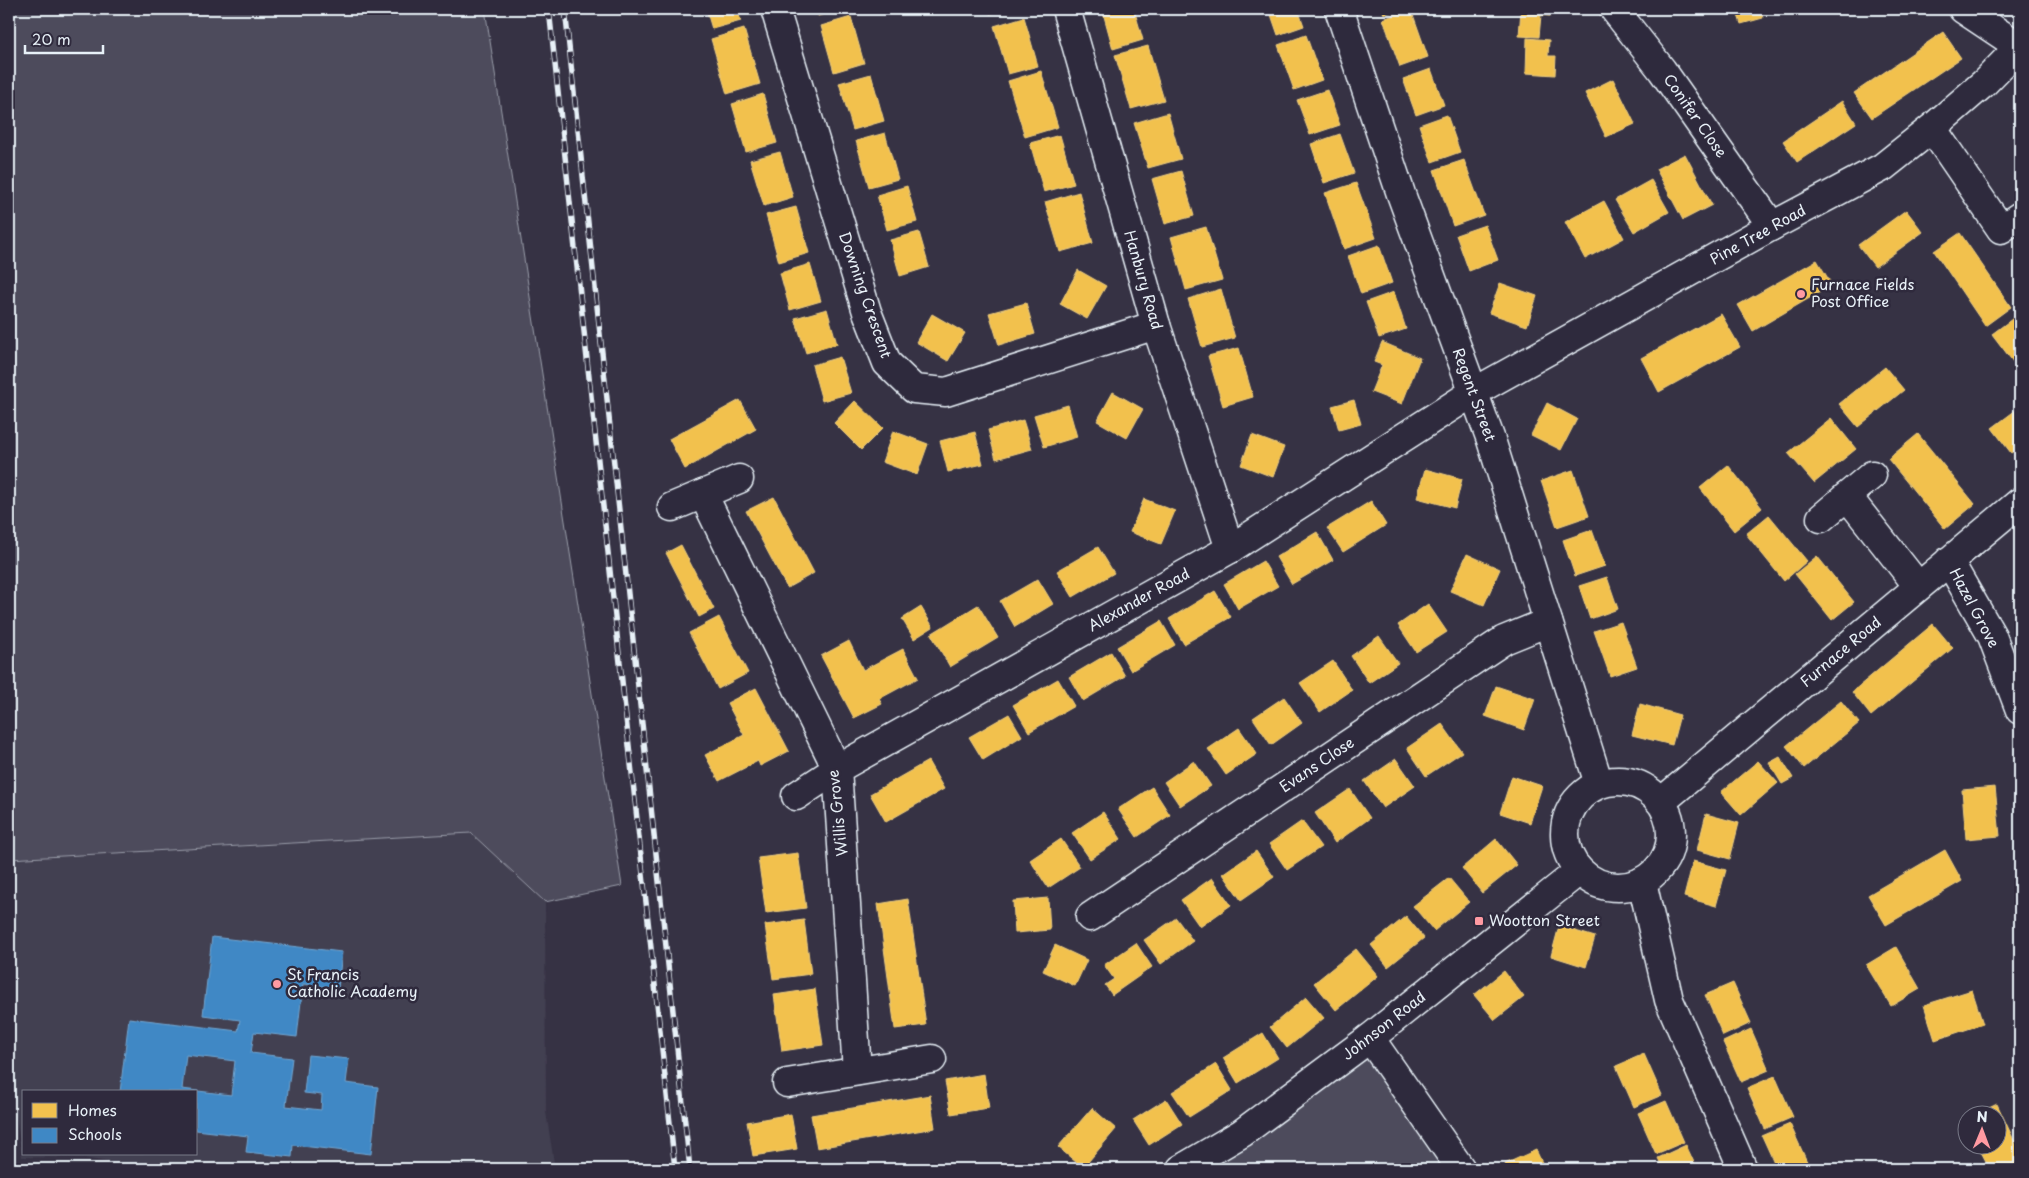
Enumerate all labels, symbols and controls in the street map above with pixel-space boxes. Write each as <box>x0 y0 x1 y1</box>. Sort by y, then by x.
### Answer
scale bar <box>25 22 102 54</box>
text: 20 m <box>32 27 71 50</box>
street label: Conifer Close <box>1659 68 1734 162</box>
street label: Pine Tree Road <box>1705 198 1810 270</box>
street label: Hanbury Road <box>1119 227 1170 332</box>
street label: Downing Crescent <box>834 228 899 361</box>
place label: Furnace Fields Post Office <box>1811 272 1915 312</box>
marker: Furnace Fields Post Office <box>1795 288 1807 300</box>
street label: Regent Street <box>1448 344 1503 445</box>
street label: Alexander Road <box>1083 561 1193 636</box>
street label: Hazel Grove <box>1945 563 2006 651</box>
street label: Furnace Road <box>1794 610 1886 692</box>
street label: Evans Close <box>1274 730 1358 797</box>
street label: Willis Grove <box>821 769 852 858</box>
place label: Wootton Street <box>1489 908 1600 931</box>
marker: Wootton Street <box>1473 915 1485 927</box>
place label: St Francis Catholic Academy <box>287 962 418 1002</box>
marker: St Francis Catholic Academy <box>271 978 283 990</box>
street label: Johnson Road <box>1336 985 1430 1065</box>
legend <box>22 1090 198 1156</box>
text: Homes <box>68 1098 117 1121</box>
north arrow <box>1956 1106 2006 1156</box>
text: N <box>1977 1106 1988 1127</box>
text: Schools <box>68 1122 122 1145</box>

